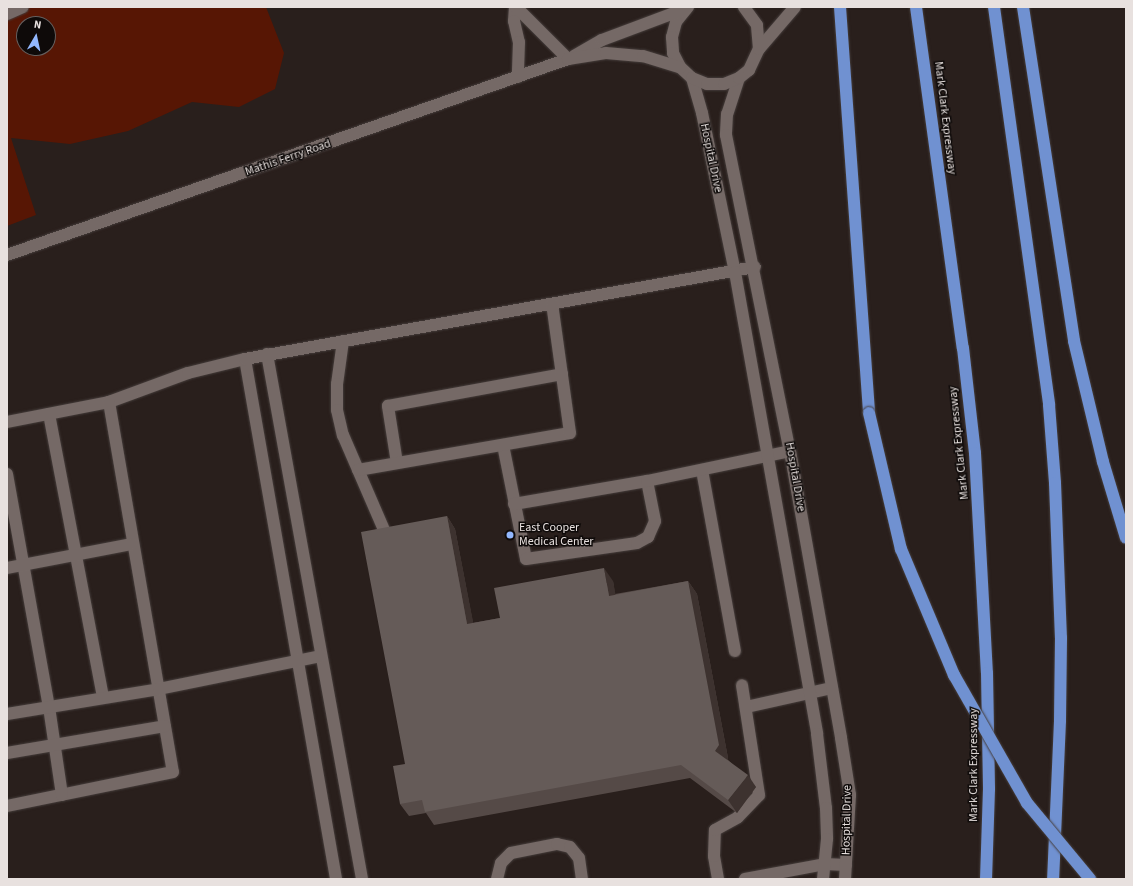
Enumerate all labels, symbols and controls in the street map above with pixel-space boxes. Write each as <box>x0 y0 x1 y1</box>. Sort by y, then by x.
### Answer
north arrow <box>16 16 56 56</box>
text: N <box>33 17 43 33</box>
street label: Mark Clark Expressway <box>931 61 959 175</box>
street label: Hospital Drive <box>697 122 725 194</box>
street label: Mathis Ferry Road <box>243 137 333 179</box>
street label: Mark Clark Expressway <box>946 386 972 500</box>
street label: Hospital Drive <box>782 441 808 513</box>
place label: East Cooper Medical Center <box>519 521 594 549</box>
marker: East Cooper Medical Center <box>504 529 516 541</box>
street label: Mark Clark Expressway <box>967 708 981 822</box>
street label: Hospital Drive <box>839 785 855 855</box>

